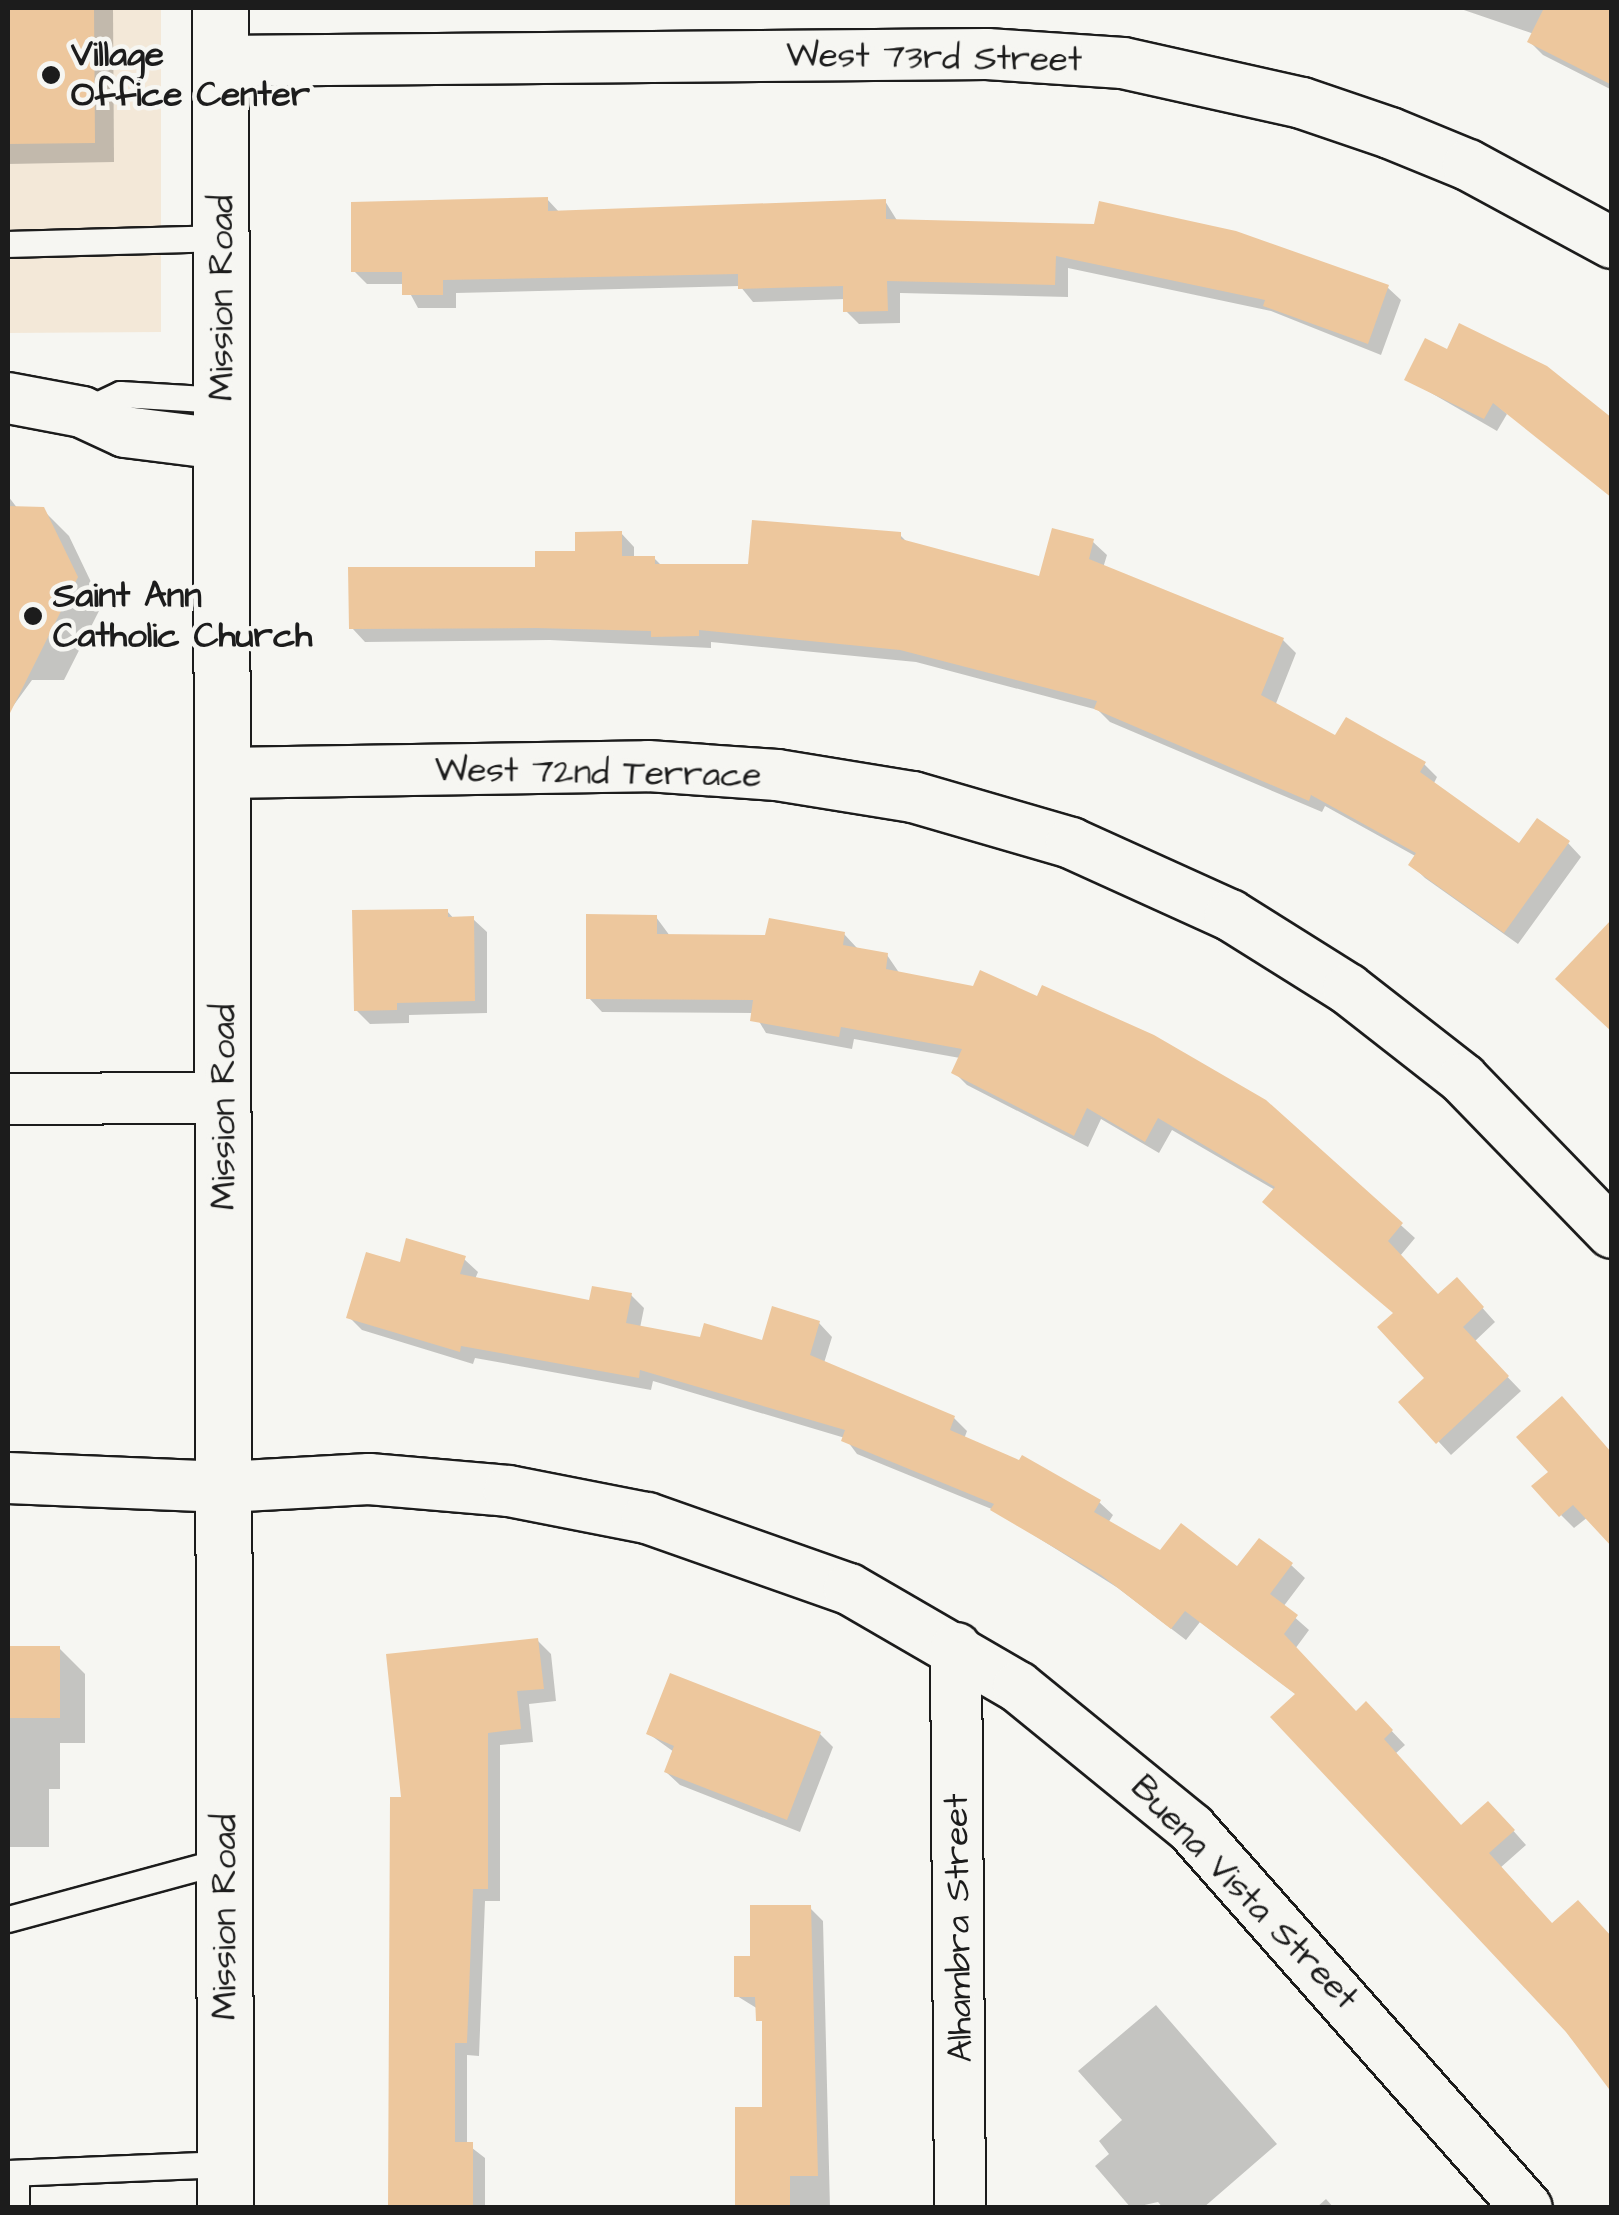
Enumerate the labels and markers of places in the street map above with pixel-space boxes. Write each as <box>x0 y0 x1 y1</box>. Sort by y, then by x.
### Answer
place label: Village Office Center <box>71 34 310 116</box>
marker: Village Office Center <box>40 64 62 86</box>
place label: Saint Ann Catholic Church <box>53 575 312 657</box>
marker: Saint Ann Catholic Church <box>22 605 44 627</box>

